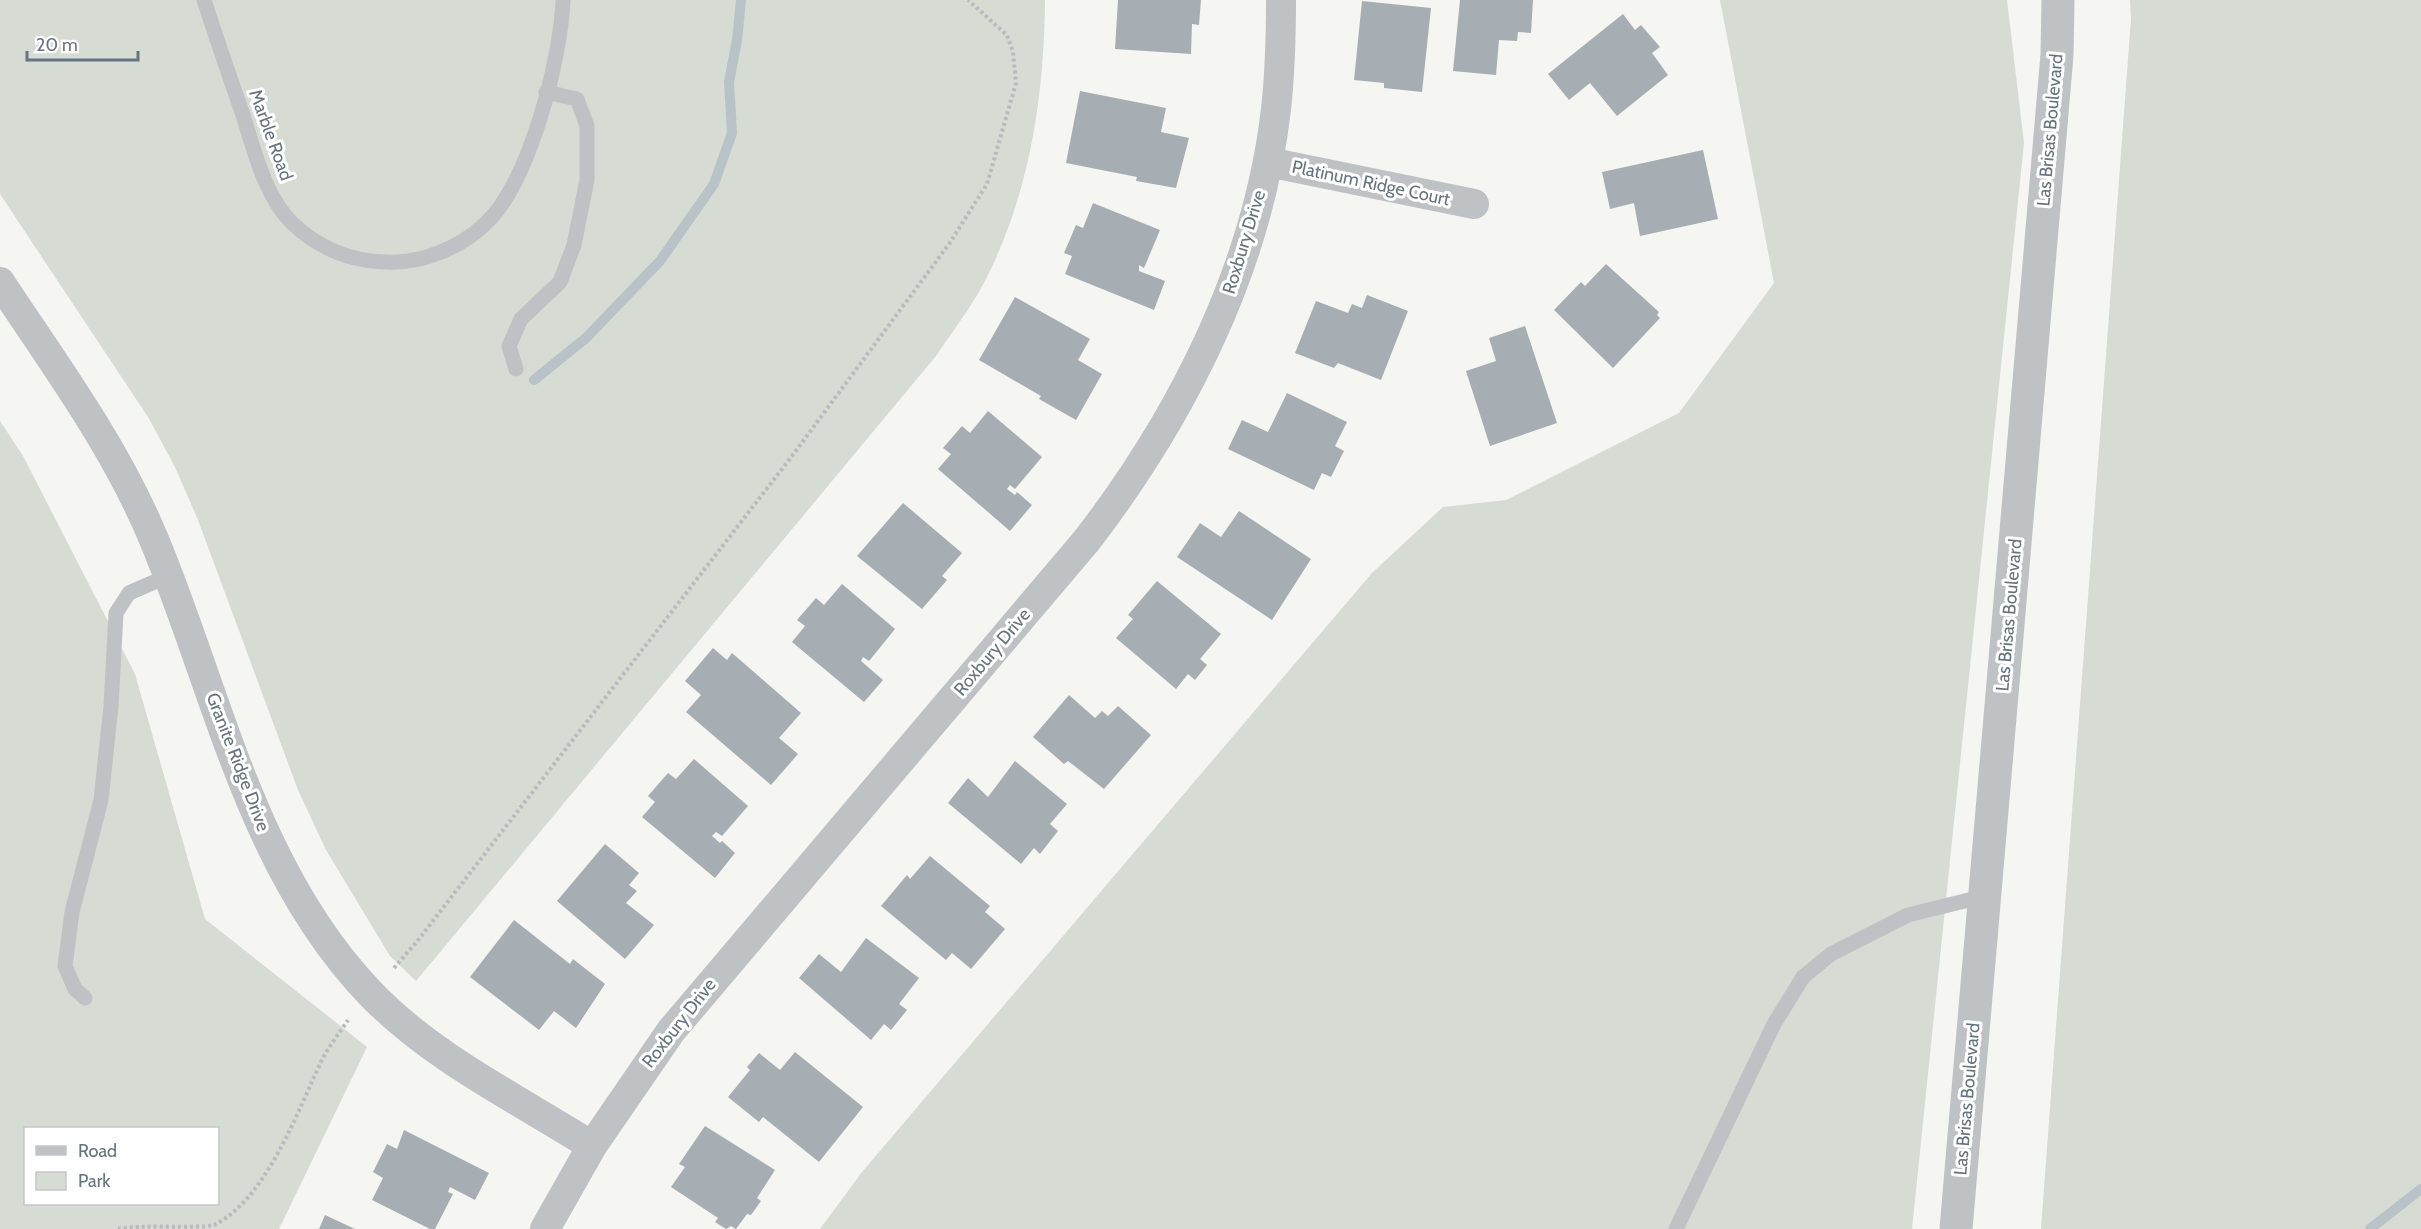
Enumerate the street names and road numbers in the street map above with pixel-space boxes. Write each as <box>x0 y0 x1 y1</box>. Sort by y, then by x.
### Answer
street label: Las Brisas Boulevard <box>2032 53 2068 207</box>
street label: Marble Road <box>244 86 298 184</box>
street label: Platinum Ridge Court <box>1290 156 1452 210</box>
street label: Roxbury Drive <box>1218 188 1270 296</box>
street label: Las Brisas Boulevard <box>1991 538 2027 692</box>
street label: Roxbury Drive <box>949 604 1035 700</box>
street label: Granite Ridge Drive <box>201 690 275 834</box>
street label: Roxbury Drive <box>637 974 721 1072</box>
street label: Las Brisas Boulevard <box>1949 1022 1985 1176</box>

